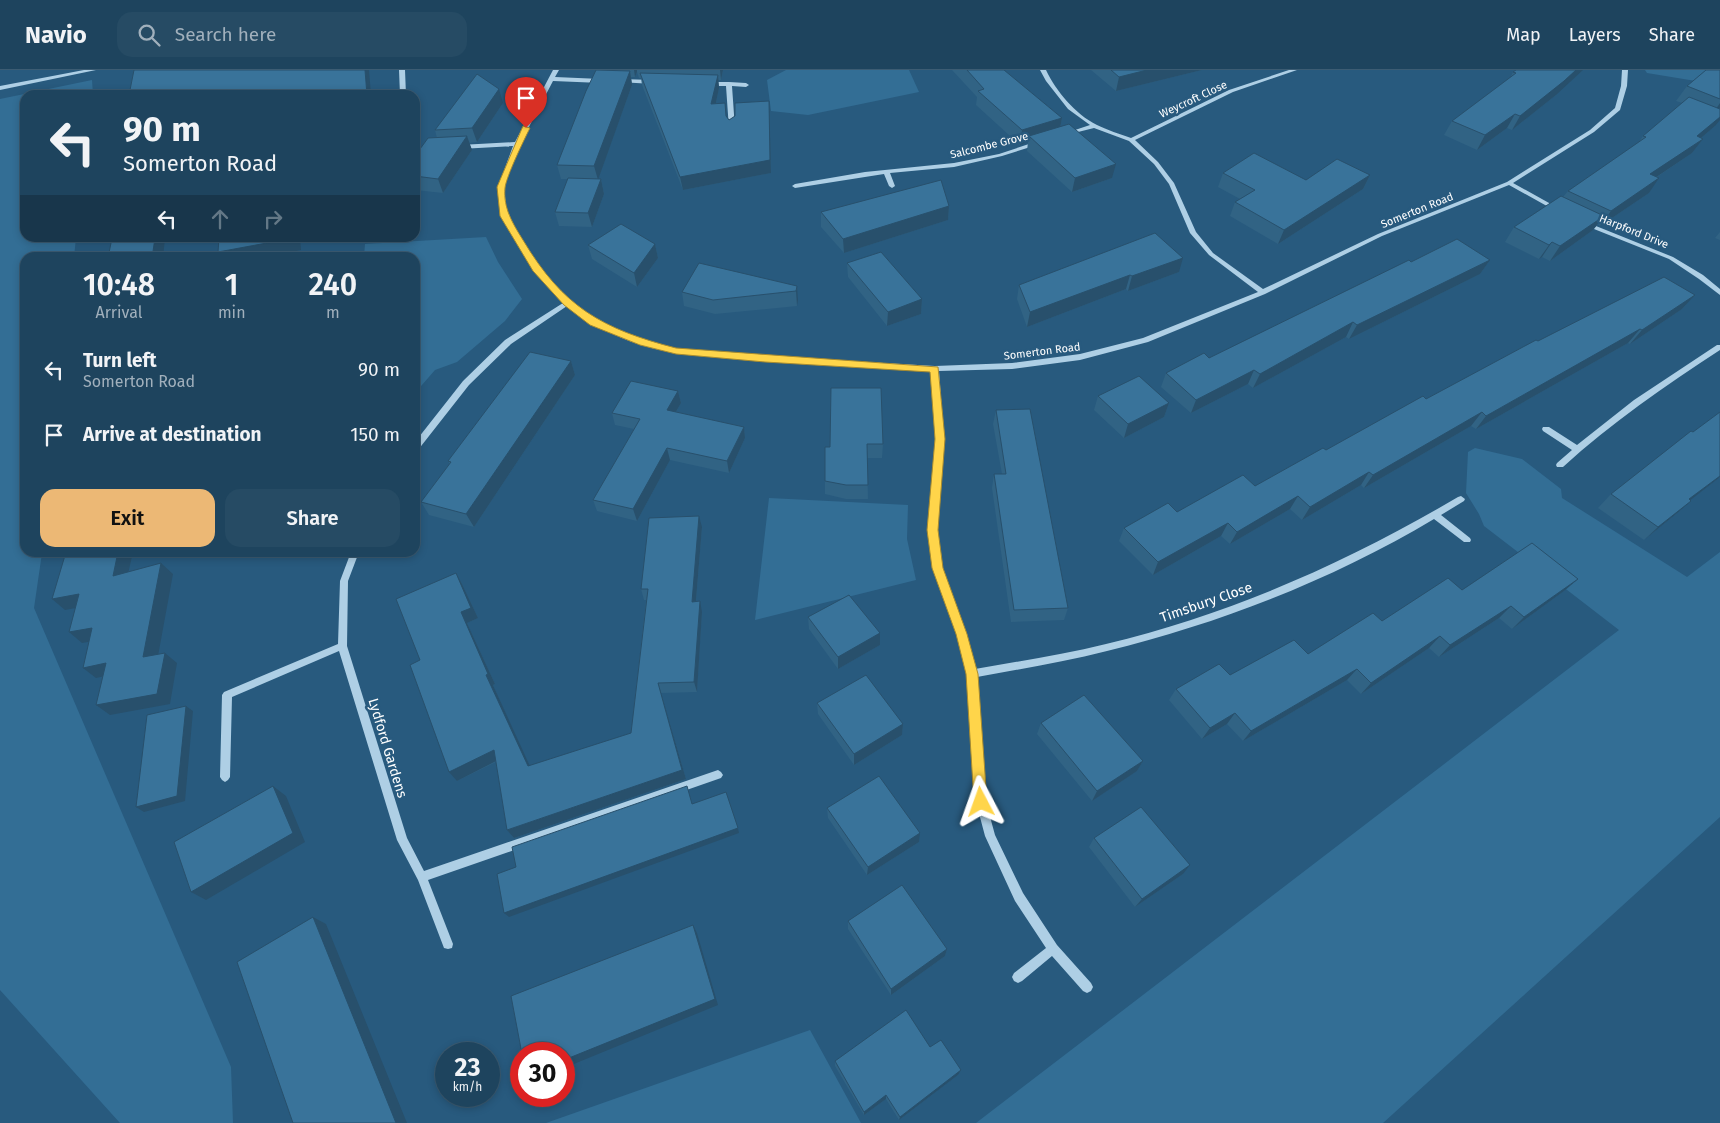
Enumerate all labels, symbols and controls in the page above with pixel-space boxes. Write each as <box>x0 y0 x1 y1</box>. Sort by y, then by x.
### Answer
search box <box>117 12 467 57</box>
text: Navio <box>25 21 87 49</box>
icon: search <box>135 21 163 49</box>
text: Search here <box>175 23 276 46</box>
text: Map <box>1506 24 1541 46</box>
text: Layers <box>1569 24 1621 46</box>
text: Share <box>1649 24 1695 46</box>
pin <box>505 77 547 128</box>
street label: Weycroft Close <box>1157 78 1229 121</box>
icon: arrive <box>512 84 540 112</box>
text: 90 m <box>123 108 201 150</box>
icon: left <box>40 110 105 175</box>
street label: Salcombe Grove <box>949 130 1029 161</box>
text: Somerton Road <box>123 150 277 177</box>
street label: Somerton Road <box>1379 190 1455 231</box>
icon: left <box>153 205 181 233</box>
icon: ahead <box>206 205 234 233</box>
icon: right <box>259 205 287 233</box>
street label: Harpford Drive <box>1597 212 1670 251</box>
text: 10:48 <box>83 267 155 303</box>
text: 1 <box>225 267 239 303</box>
text: 240 <box>308 267 357 303</box>
text: Arrival <box>96 303 142 322</box>
text: min <box>218 303 246 322</box>
text: m <box>326 303 340 322</box>
street label: Somerton Road <box>1003 340 1081 363</box>
text: Turn left <box>83 349 157 372</box>
icon: left <box>40 356 68 384</box>
text: 90 m <box>358 358 400 381</box>
text: Somerton Road <box>83 372 195 391</box>
icon: arrive <box>40 421 68 449</box>
text: Arrive at destination <box>83 423 262 446</box>
text: 150 m <box>350 423 400 446</box>
button: Exit <box>40 489 215 547</box>
button: Share <box>225 489 400 547</box>
street label: Timsbury Close <box>1158 579 1254 626</box>
street label: Lydford Gardens <box>364 696 411 800</box>
position arrow <box>954 775 1006 827</box>
speed limit sign: 30 <box>510 1042 575 1107</box>
text: 23 <box>455 1053 480 1083</box>
text: km/h <box>453 1080 482 1094</box>

